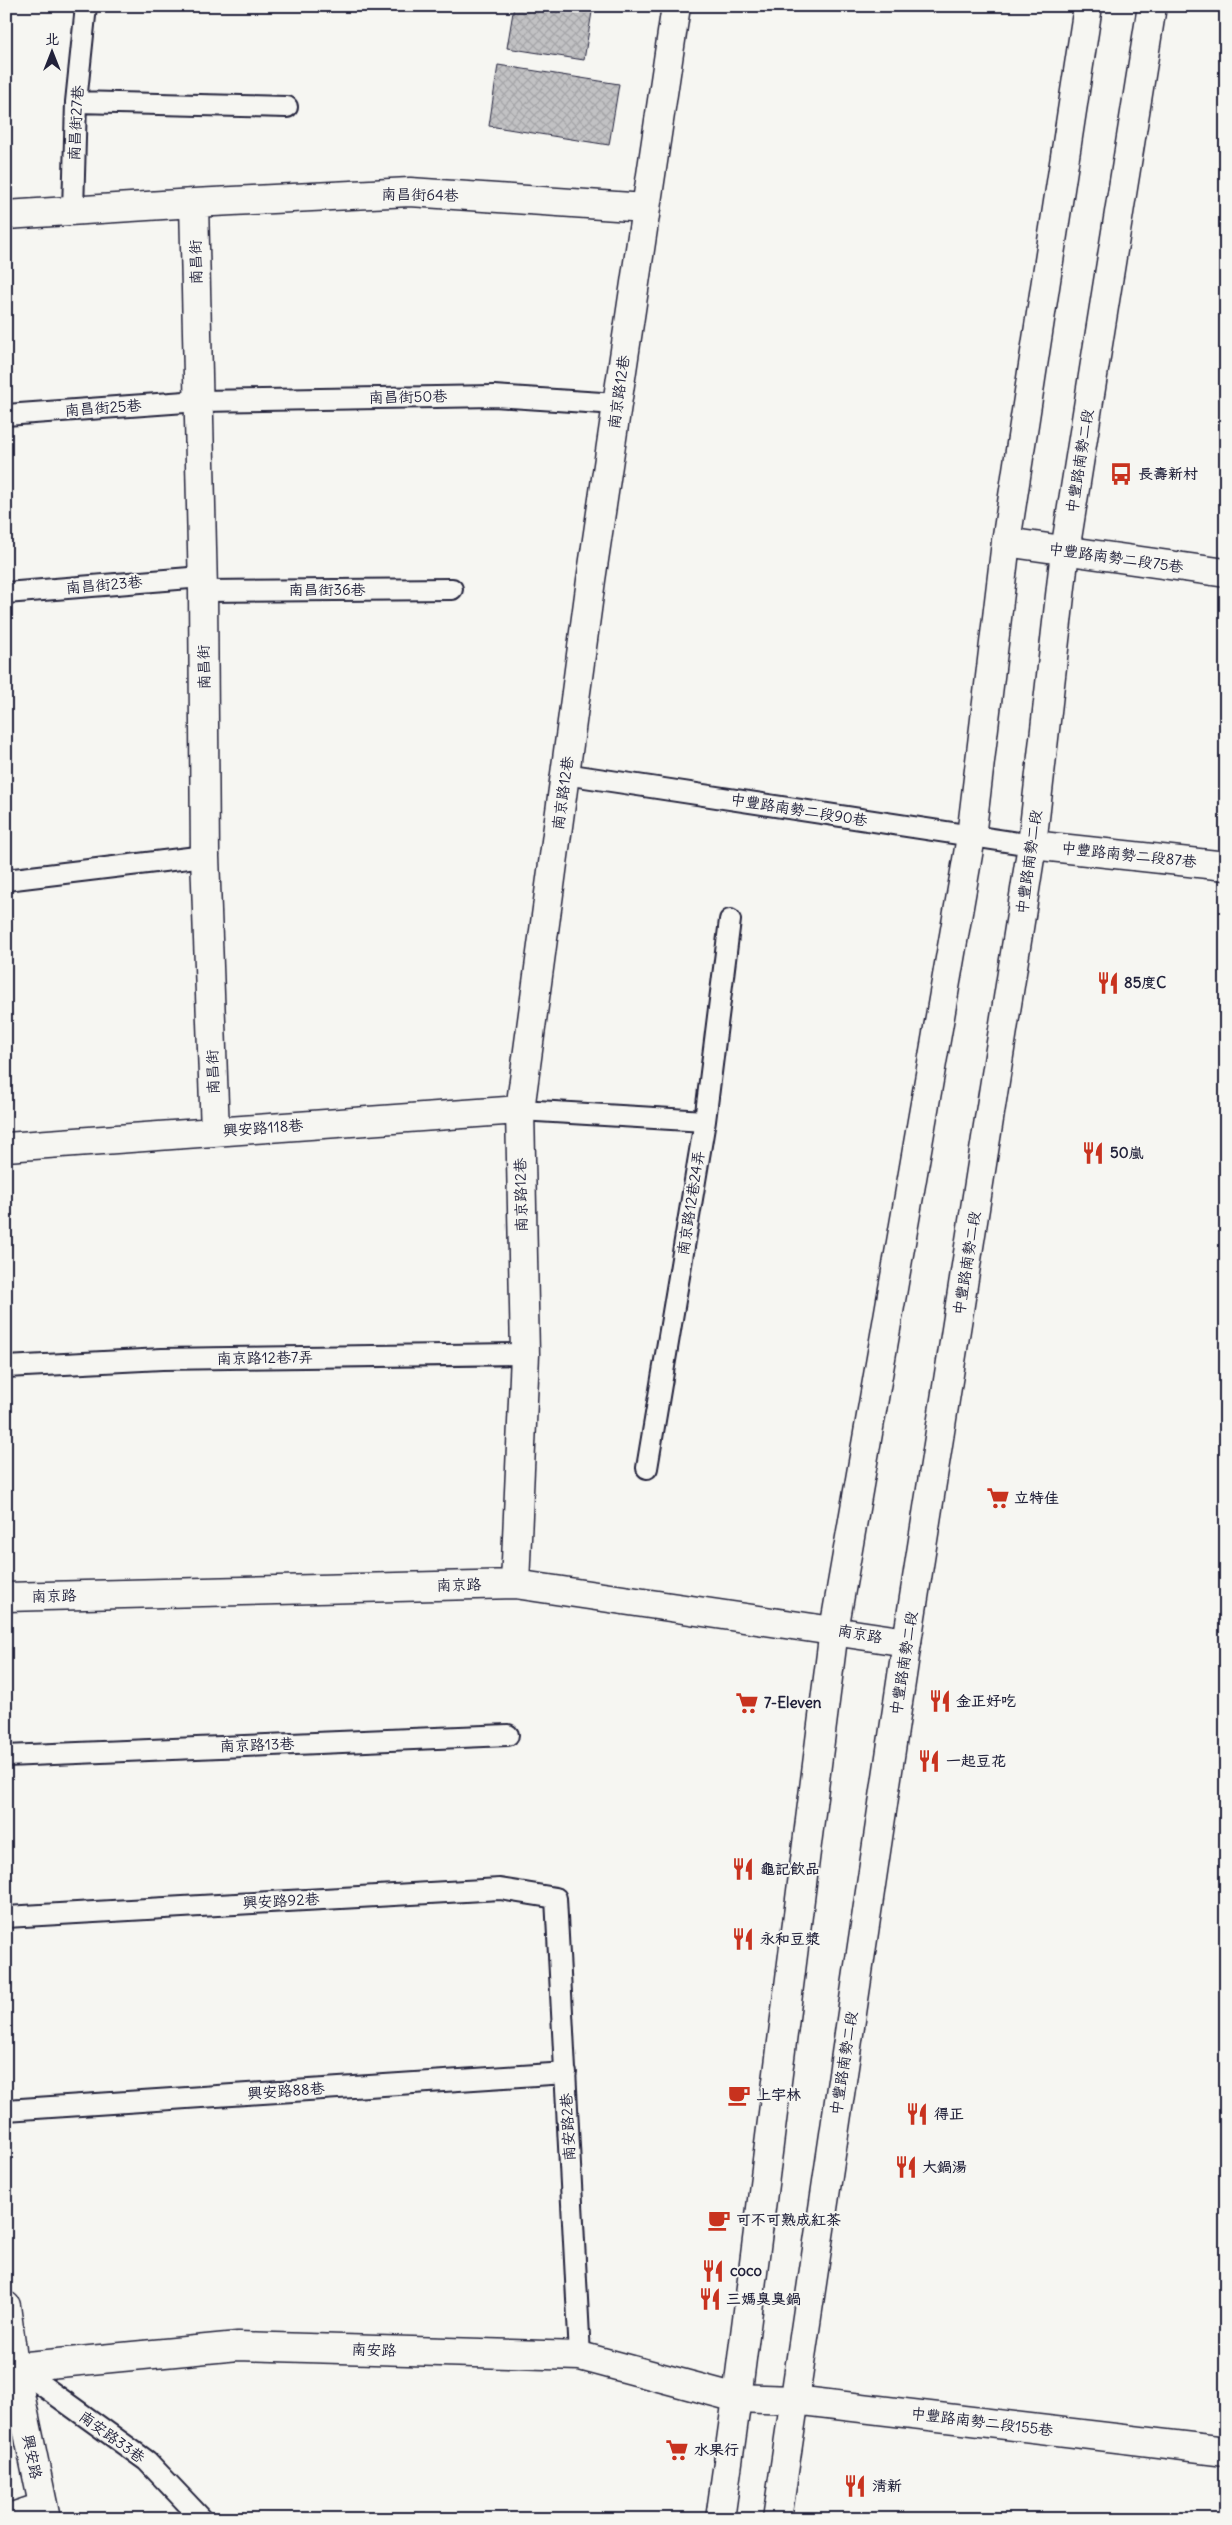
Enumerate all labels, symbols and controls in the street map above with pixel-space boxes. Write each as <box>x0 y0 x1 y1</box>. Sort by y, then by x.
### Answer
north arrow <box>28 28 78 78</box>
text: 北 <box>45 30 59 48</box>
street label: 南昌街27巷 <box>64 85 87 161</box>
street label: 南昌街64巷 <box>381 184 459 205</box>
street label: 南昌街 <box>186 239 205 285</box>
street label: 南京路12巷 <box>604 354 633 430</box>
street label: 南昌街50巷 <box>369 386 447 407</box>
street label: 南昌街25巷 <box>64 395 142 420</box>
street label: 中豐路南勢二段 <box>1062 408 1097 514</box>
bus stop icon: 長壽新村 <box>1108 461 1134 487</box>
place label: 長壽新村 <box>1138 464 1198 483</box>
street label: 中豐路南勢二段75巷 <box>1047 539 1185 576</box>
street label: 南昌街23巷 <box>65 572 143 597</box>
street label: 南昌街36巷 <box>288 580 366 599</box>
street label: 南昌街 <box>194 644 213 690</box>
street label: 南京路12巷 <box>548 755 577 831</box>
street label: 中豐路南勢二段90巷 <box>729 789 869 830</box>
street label: 中豐路南勢二段 <box>1012 809 1045 915</box>
street label: 中豐路南勢二段87巷 <box>1060 838 1198 871</box>
restaurant icon: 85度C <box>1095 970 1121 996</box>
place label: 85度C <box>1124 973 1166 992</box>
street label: 南昌街 <box>202 1049 223 1095</box>
street label: 興安路118巷 <box>222 1115 304 1140</box>
restaurant icon: 50嵐 <box>1080 1140 1106 1166</box>
place label: 50嵐 <box>1110 1143 1144 1162</box>
street label: 南京路12巷24弄 <box>673 1149 708 1257</box>
street label: 南京路12巷 <box>510 1158 531 1232</box>
street label: 中豐路南勢二段 <box>949 1210 984 1316</box>
street label: 南京路12巷7弄 <box>217 1347 313 1368</box>
supermarket icon: 立特佳 <box>985 1485 1011 1511</box>
place label: 立特佳 <box>1014 1488 1059 1507</box>
street label: 南京路 <box>436 1575 482 1594</box>
street label: 南京路 <box>31 1586 77 1605</box>
street label: 中豐路南勢二段 <box>886 1610 921 1716</box>
street label: 南京路 <box>836 1620 884 1647</box>
restaurant icon: 金正好吃 <box>927 1688 953 1714</box>
supermarket icon: 7-Eleven <box>734 1690 760 1716</box>
place label: 金正好吃 <box>956 1691 1016 1710</box>
place label: 7-Eleven <box>764 1693 822 1712</box>
street label: 南京路13巷 <box>219 1734 295 1755</box>
restaurant icon: 一起豆花 <box>916 1748 942 1774</box>
place label: 一起豆花 <box>946 1751 1006 1770</box>
restaurant icon: 龜記飲品 <box>730 1856 756 1882</box>
place label: 龜記飲品 <box>760 1859 820 1878</box>
street label: 興安路92巷 <box>242 1889 320 1912</box>
restaurant icon: 永和豆漿 <box>730 1926 756 1952</box>
place label: 永和豆漿 <box>760 1929 820 1948</box>
street label: 中豐路南勢二段 <box>826 2010 861 2116</box>
street label: 興安路88巷 <box>247 2078 325 2103</box>
cafe icon: 上宇林 <box>726 2082 752 2108</box>
place label: 上宇林 <box>756 2085 801 2104</box>
street label: 南安路2巷 <box>556 2092 579 2162</box>
restaurant icon: 得正 <box>904 2101 930 2127</box>
place label: 得正 <box>934 2104 964 2123</box>
restaurant icon: 大鍋湯 <box>893 2154 919 2180</box>
place label: 大鍋湯 <box>922 2157 967 2176</box>
cafe icon: 可不可熟成紅茶 <box>706 2207 732 2233</box>
place label: 可不可熟成紅茶 <box>736 2210 841 2229</box>
restaurant icon: coco <box>700 2258 726 2284</box>
place label: coco <box>730 2261 762 2280</box>
restaurant icon: 三媽臭臭鍋 <box>697 2286 723 2312</box>
place label: 三媽臭臭鍋 <box>726 2289 801 2308</box>
street label: 南安路 <box>351 2339 397 2360</box>
street label: 中豐路南勢二段155巷 <box>910 2403 1054 2440</box>
street label: 南安路33巷 <box>76 2406 149 2467</box>
street label: 興安路 <box>19 2433 46 2481</box>
supermarket icon: 水果行 <box>664 2437 690 2463</box>
place label: 水果行 <box>694 2440 739 2459</box>
restaurant icon: 清新 <box>842 2473 868 2499</box>
place label: 清新 <box>872 2476 902 2495</box>

